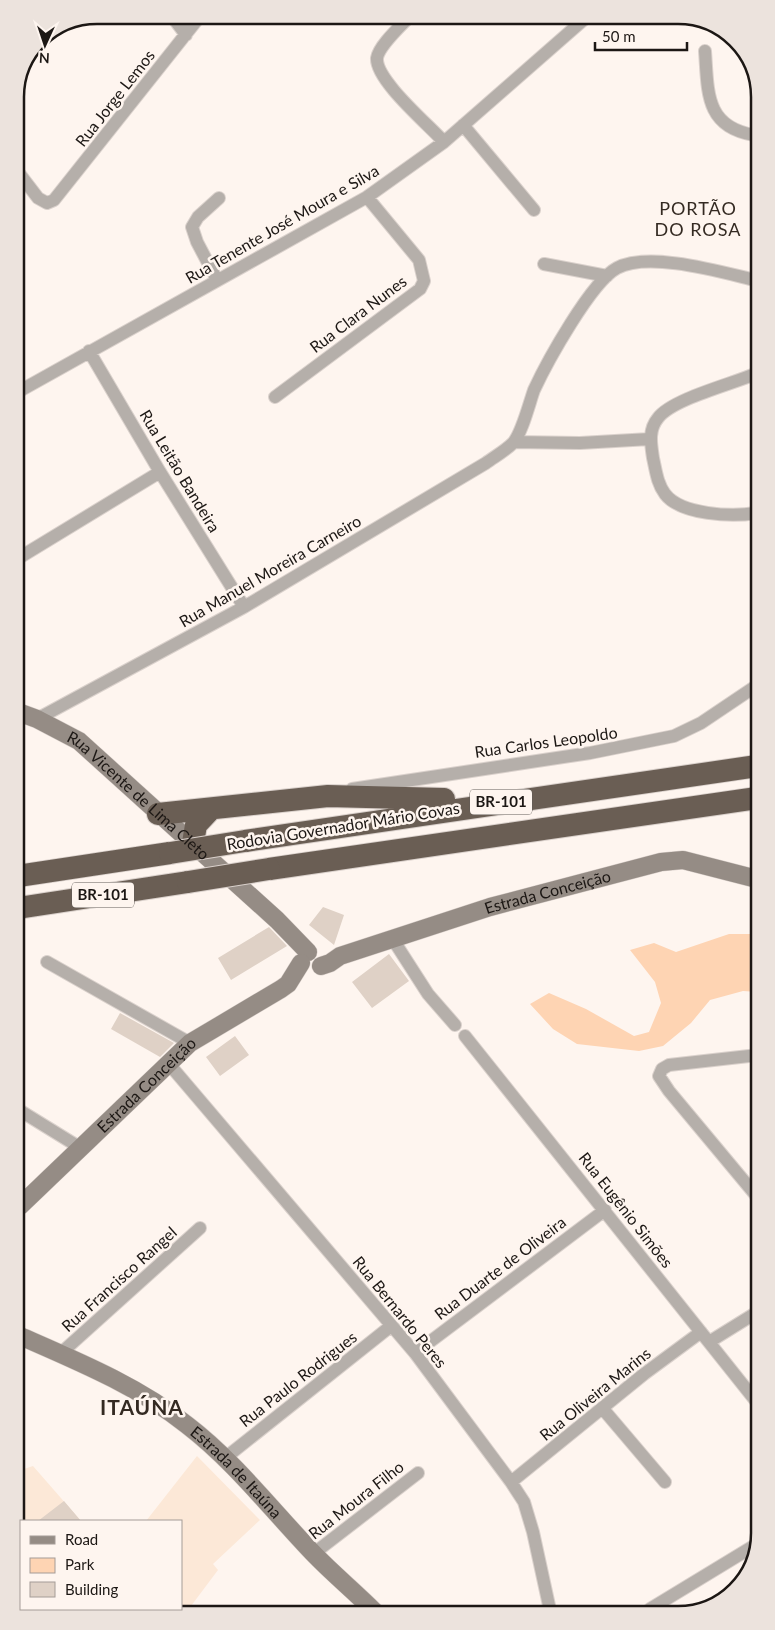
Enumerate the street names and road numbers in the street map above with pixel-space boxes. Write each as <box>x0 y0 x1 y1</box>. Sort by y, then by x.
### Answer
street label: Rua Jorge Lemos <box>71 46 158 150</box>
street label: Rua Tenente José Moura e Silva <box>182 160 382 287</box>
street label: Rua Clara Nunes <box>306 271 410 356</box>
street label: Rua Leitão Bandeira <box>136 406 224 535</box>
street label: Rua Manuel Moreira Carneiro <box>175 511 364 631</box>
street label: Rua Carlos Leopoldo <box>473 722 619 761</box>
street label: Rua Vicente de Lima Cleto <box>64 727 214 863</box>
road number: BR-101 <box>470 790 532 814</box>
street label: Rodovia Governador Mário Covas <box>225 798 461 853</box>
street label: Estrada Conceição <box>482 866 612 917</box>
road number: BR-101 <box>72 882 134 908</box>
street label: Estrada Conceição <box>93 1033 199 1136</box>
street label: Rua Eugênio Simões <box>575 1148 677 1271</box>
street label: Rua Duarte de Oliveira <box>430 1212 569 1323</box>
street label: Rua Francisco Rangel <box>57 1222 180 1335</box>
street label: Rua Bernardo Peres <box>350 1252 451 1371</box>
street label: Rua Paulo Rodrigues <box>235 1327 360 1430</box>
street label: Rua Oliveira Marins <box>535 1343 654 1444</box>
street label: Estrada de Itaúna <box>187 1422 286 1522</box>
street label: Rua Moura Filho <box>304 1457 407 1543</box>

